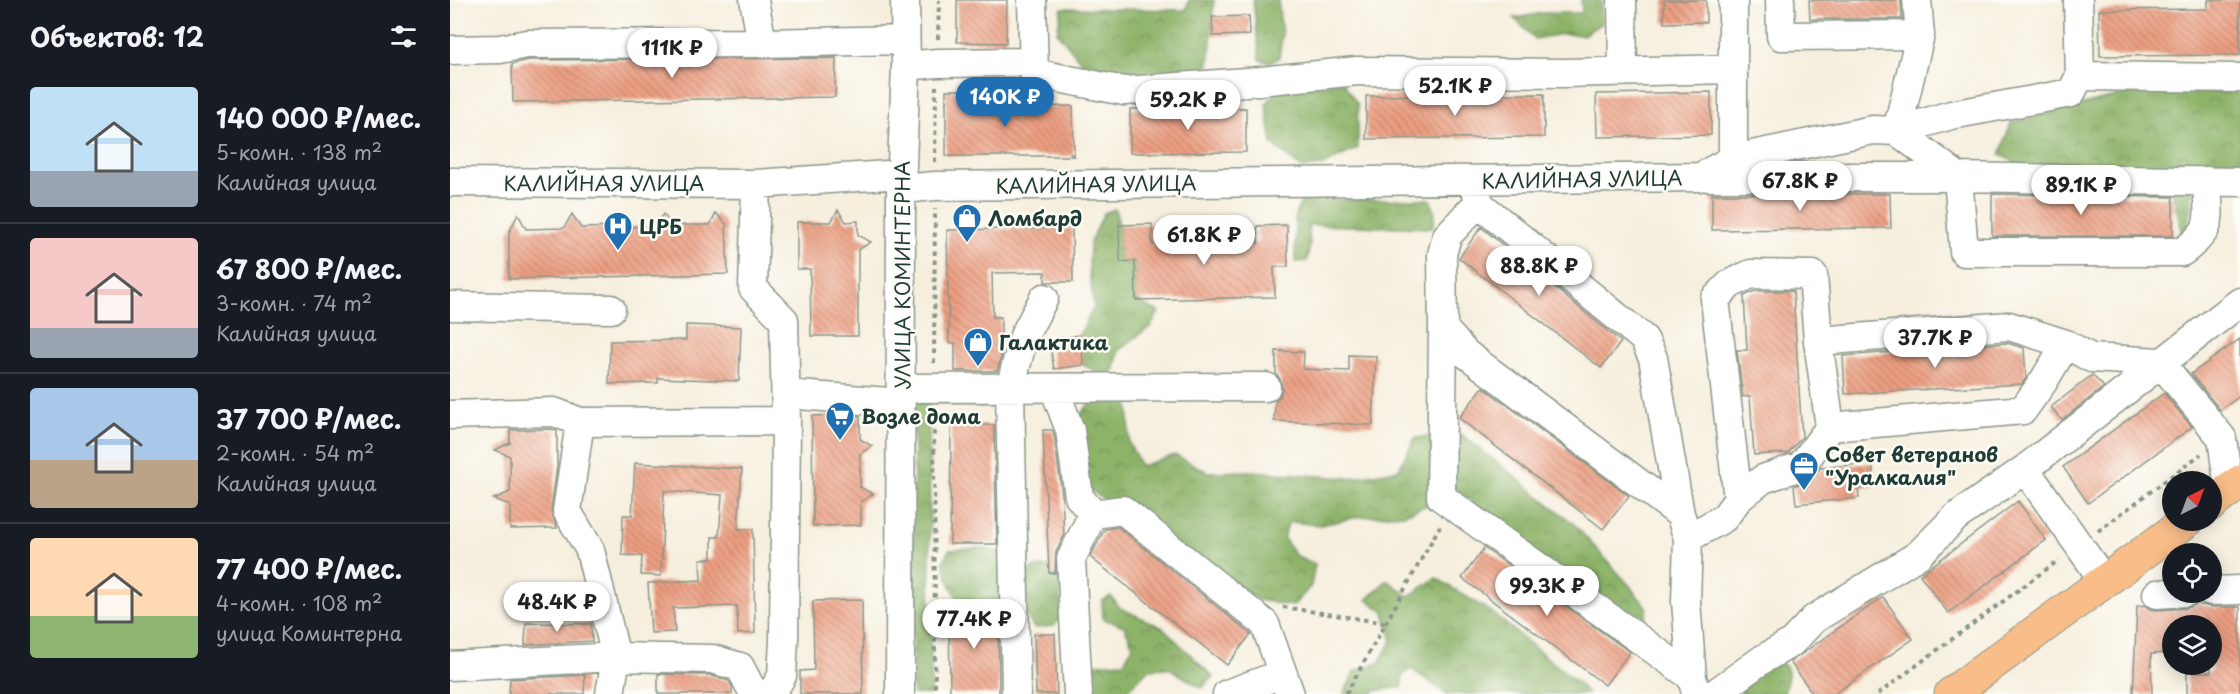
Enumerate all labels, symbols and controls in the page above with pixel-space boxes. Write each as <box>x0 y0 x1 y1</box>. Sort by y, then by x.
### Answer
text: Объектов: 12 <box>30 17 204 56</box>
icon: filters <box>387 20 420 53</box>
pin: 111K ₽ <box>623 28 721 79</box>
text: 111K ₽ <box>641 32 703 62</box>
pin: 52.1K ₽ <box>1400 66 1510 117</box>
text: 52.1K ₽ <box>1418 70 1492 100</box>
pin: 140K ₽ <box>956 77 1054 128</box>
pin: 59.2K ₽ <box>1133 80 1243 131</box>
text: 140K ₽ <box>970 81 1040 111</box>
text: 59.2K ₽ <box>1149 84 1227 114</box>
text: 140 000 ₽/мес. <box>216 98 421 137</box>
icon: home <box>78 111 150 183</box>
text: 5-комн. · 138 m² <box>216 137 382 167</box>
street label: УЛИЦА КОМИНТЕРНА <box>887 161 917 389</box>
pin: 67.8K ₽ <box>1745 161 1855 212</box>
street label: КАЛИЙНАЯ УЛИЦА <box>1481 162 1683 196</box>
text: 67.8K ₽ <box>1762 165 1838 195</box>
pin: 89.1K ₽ <box>2026 165 2136 216</box>
text: Калийная улица <box>216 167 377 197</box>
street label: КАЛИЙНАЯ УЛИЦА <box>995 167 1197 201</box>
street label: КАЛИЙНАЯ УЛИЦА <box>504 168 704 198</box>
text: 89.1K ₽ <box>2045 169 2117 199</box>
shop icon: Ломбард <box>951 202 983 244</box>
place label: Ломбард <box>988 203 1082 233</box>
hospital icon: ЦРБ <box>602 210 634 252</box>
place label: ЦРБ <box>639 211 682 241</box>
pin: 61.8K ₽ <box>1149 215 1259 266</box>
text: 61.8K ₽ <box>1167 219 1241 249</box>
pin: 88.8K ₽ <box>1484 246 1594 297</box>
text: 67 800 ₽/мес. <box>216 249 402 288</box>
text: 88.8K ₽ <box>1500 250 1578 280</box>
icon: home <box>78 262 150 334</box>
text: 3-комн. · 74 m² <box>216 288 372 318</box>
text: Калийная улица <box>216 318 377 348</box>
pin: 37.7K ₽ <box>1880 318 1990 369</box>
text: 37.7K ₽ <box>1898 322 1972 352</box>
shop icon: Галактика <box>962 326 994 368</box>
place label: Галактика <box>999 327 1109 357</box>
text: 37 700 ₽/мес. <box>216 399 401 438</box>
supermarket icon: Возле дома <box>824 400 856 442</box>
place label: Возле дома <box>861 401 981 431</box>
icon: home <box>78 412 150 484</box>
text: 2-комн. · 54 m² <box>216 438 374 468</box>
place label: Совет ветеранов "Уралкалия" <box>1825 439 1998 492</box>
office icon: Совет ветеранов "Уралкалия" <box>1788 450 1820 492</box>
text: Калийная улица <box>216 468 377 498</box>
north arrow <box>2162 471 2222 531</box>
map controls <box>2162 471 2222 675</box>
button: locate <box>2162 543 2222 603</box>
text: 77 400 ₽/мес. <box>216 549 402 588</box>
icon: home <box>78 562 150 634</box>
pin: 99.3K ₽ <box>1492 566 1602 617</box>
text: 99.3K ₽ <box>1509 570 1585 600</box>
pin: 48.4K ₽ <box>502 582 612 633</box>
text: 48.4K ₽ <box>517 586 597 616</box>
text: 4-комн. · 108 m² <box>216 588 382 618</box>
pin: 77.4K ₽ <box>919 599 1029 650</box>
text: 77.4K ₽ <box>936 603 1012 633</box>
button: layers <box>2162 615 2222 675</box>
text: улица Коминтерна <box>216 618 402 648</box>

